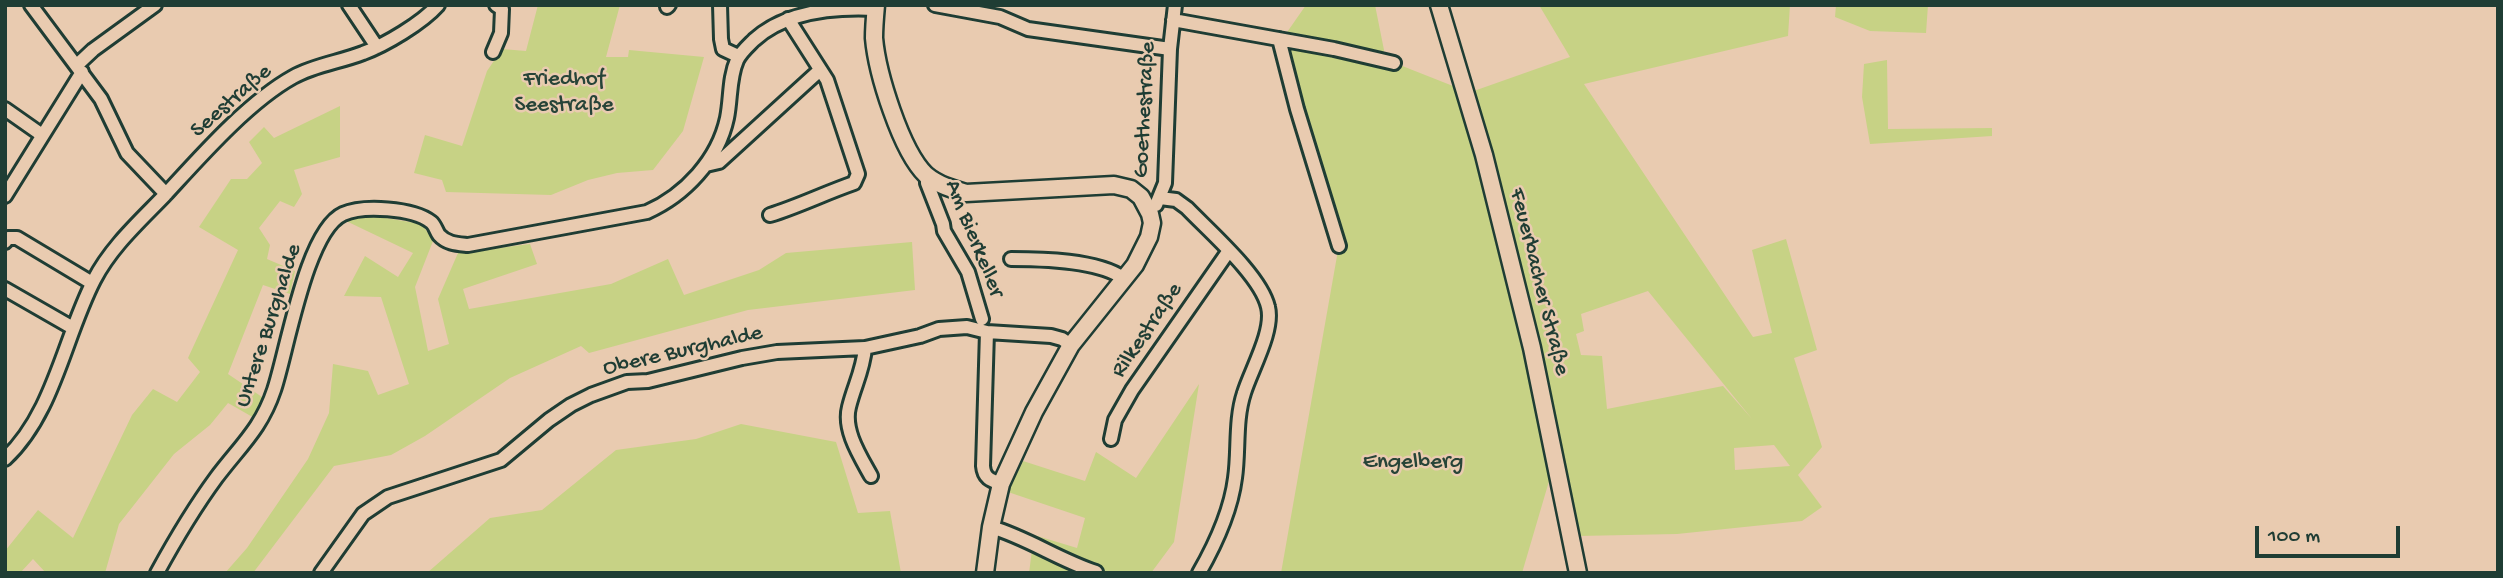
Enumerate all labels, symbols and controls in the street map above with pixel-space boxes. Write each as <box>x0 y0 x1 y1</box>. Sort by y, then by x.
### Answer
street label: Goethestraße <box>1129 41 1163 179</box>
street label: Seestraße <box>186 59 278 145</box>
park label: Friedhof Seestraße <box>514 66 614 120</box>
street label: Am Bierkeller <box>937 176 1009 302</box>
street label: Feuerbacher Straße <box>1501 186 1575 378</box>
street label: Untere Burghalde <box>231 241 309 411</box>
street label: Rilkestraße <box>1106 278 1190 384</box>
street label: Obere Burghalde <box>601 320 765 384</box>
park label: Engelberg <box>1363 449 1463 477</box>
scale bar <box>2258 512 2403 556</box>
text: 100 m <box>2268 525 2320 550</box>

